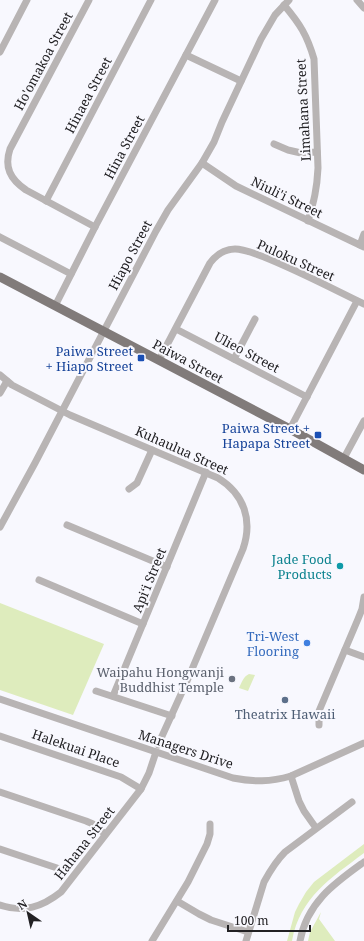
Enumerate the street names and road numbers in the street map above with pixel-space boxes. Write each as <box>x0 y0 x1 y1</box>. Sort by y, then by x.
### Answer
street label: Ho'omakoa Street <box>9 8 77 113</box>
street label: Hinaea Street <box>60 53 116 136</box>
street label: Limahana Street <box>291 58 315 162</box>
street label: Hina Street <box>100 112 149 182</box>
street label: Niuli'i Street <box>248 172 326 222</box>
street label: Hiapo Street <box>104 216 156 293</box>
street label: Puloku Street <box>254 235 338 285</box>
street label: Ulieo Street <box>211 327 283 377</box>
street label: Paiwa Street <box>150 335 227 387</box>
street label: Kuhaulua Street <box>133 421 232 479</box>
street label: Apiʻi Street <box>128 545 170 615</box>
street label: Halekuai Place <box>30 725 122 771</box>
street label: Managers Drive <box>136 725 236 773</box>
street label: Hahana Street <box>50 802 119 883</box>

